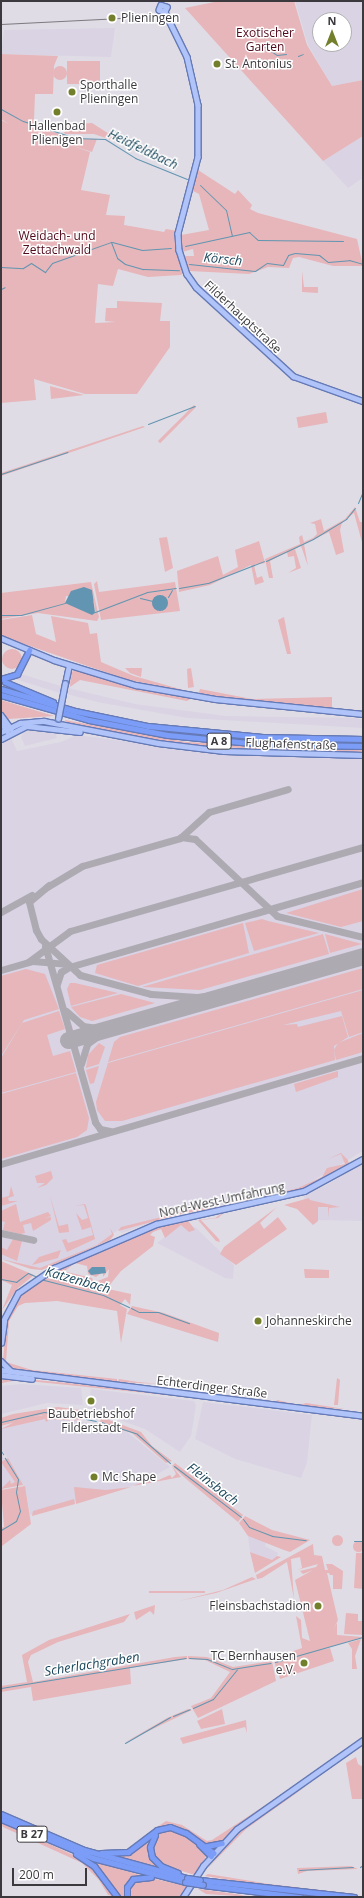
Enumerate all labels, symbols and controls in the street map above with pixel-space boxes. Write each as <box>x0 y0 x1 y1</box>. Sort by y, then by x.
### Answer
place label: Plieningen <box>121 11 179 25</box>
marker: Plieningen <box>106 12 118 24</box>
north arrow <box>312 12 352 52</box>
text: N <box>328 13 336 28</box>
park label: Exotischer Garten <box>236 26 294 54</box>
place label: St. Antonius <box>225 57 292 71</box>
marker: St. Antonius <box>212 59 222 69</box>
place label: Sporthalle Plieningen <box>80 78 138 106</box>
marker: Sporthalle Plieningen <box>67 87 77 97</box>
marker: Hallenbad Plienigen <box>52 107 62 117</box>
place label: Hallenbad Plienigen <box>28 119 86 147</box>
water label: Heidfeldbach <box>106 125 180 173</box>
park label: Weidach- und Zettachwald <box>18 229 96 257</box>
water label: Körsch <box>203 249 243 269</box>
street label: Filderhauptstraße <box>202 278 284 356</box>
road number: A 8 <box>206 732 232 750</box>
street label: Flughafenstraße <box>245 735 337 753</box>
street label: Nord-West-Umfahrung <box>158 1180 286 1220</box>
water label: Katzenbach <box>44 1263 112 1297</box>
place label: Johanneskirche <box>266 1314 352 1328</box>
marker: Johanneskirche <box>253 1316 263 1326</box>
street label: Echterdinger Straße <box>156 1373 268 1401</box>
marker: Baubetriebshof Filderstadt <box>86 1396 96 1406</box>
place label: Baubetriebshof Filderstadt <box>48 1407 134 1435</box>
water label: Fleinsbach <box>184 1459 242 1509</box>
place label: Mc Shape <box>102 1470 156 1484</box>
marker: Mc Shape <box>89 1472 99 1482</box>
place label: Fleinsbachstadion <box>209 1599 310 1613</box>
marker: Fleinsbachstadion <box>313 1601 323 1611</box>
water label: Scherlachgraben <box>43 1649 141 1679</box>
place label: TC Bernhausen e.V. <box>211 1649 296 1677</box>
marker: TC Bernhausen e.V. <box>299 1658 309 1668</box>
road number: B 27 <box>16 1825 48 1843</box>
scale bar <box>14 1860 89 1886</box>
text: 200 m <box>19 1866 54 1883</box>

